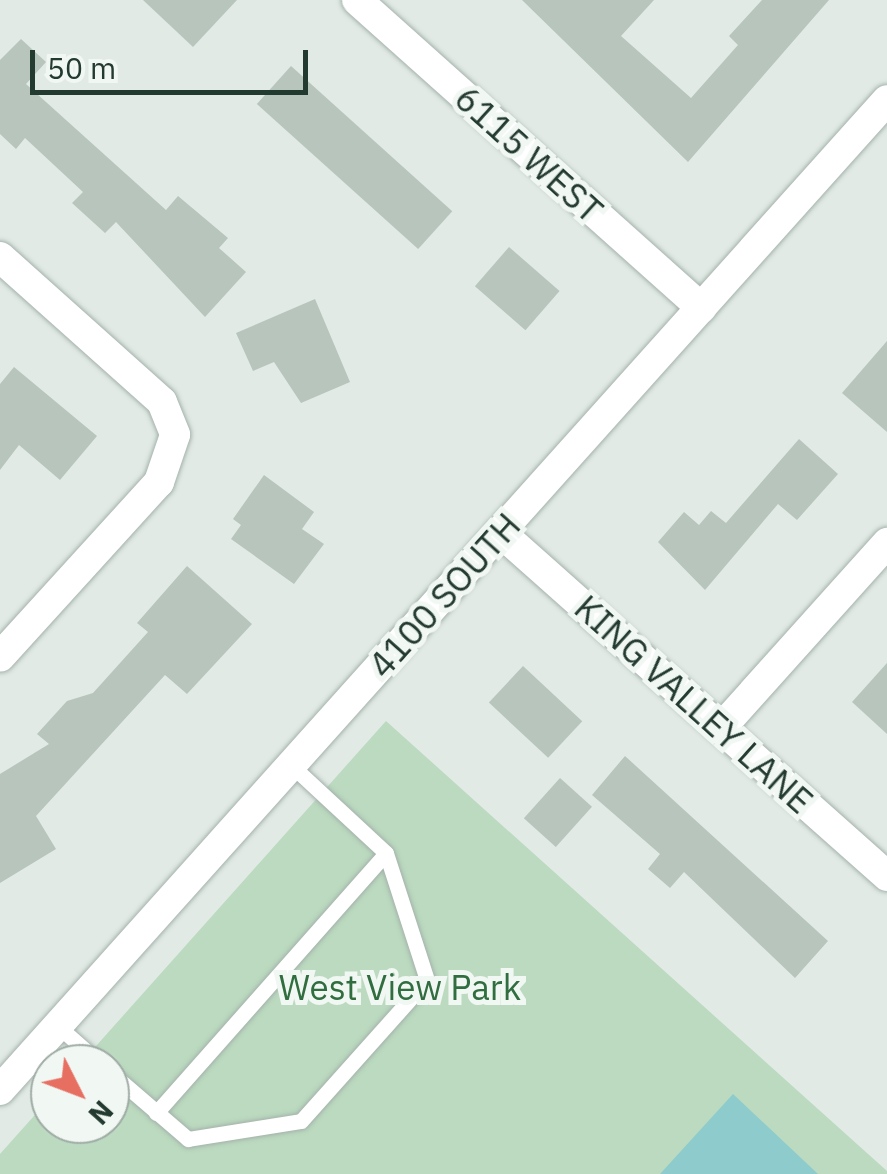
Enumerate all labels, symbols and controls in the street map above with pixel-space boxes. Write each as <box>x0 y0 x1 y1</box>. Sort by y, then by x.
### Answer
scale bar <box>35 30 312 92</box>
text: 50 m <box>47 48 116 87</box>
street label: 6115 WEST <box>447 77 611 231</box>
street label: 4100 SOUTH <box>360 504 528 686</box>
street label: KING VALLEY LANE <box>566 586 822 822</box>
park label: West View Park <box>279 966 521 1008</box>
north arrow <box>30 1044 130 1144</box>
text: N <box>81 1093 122 1133</box>

